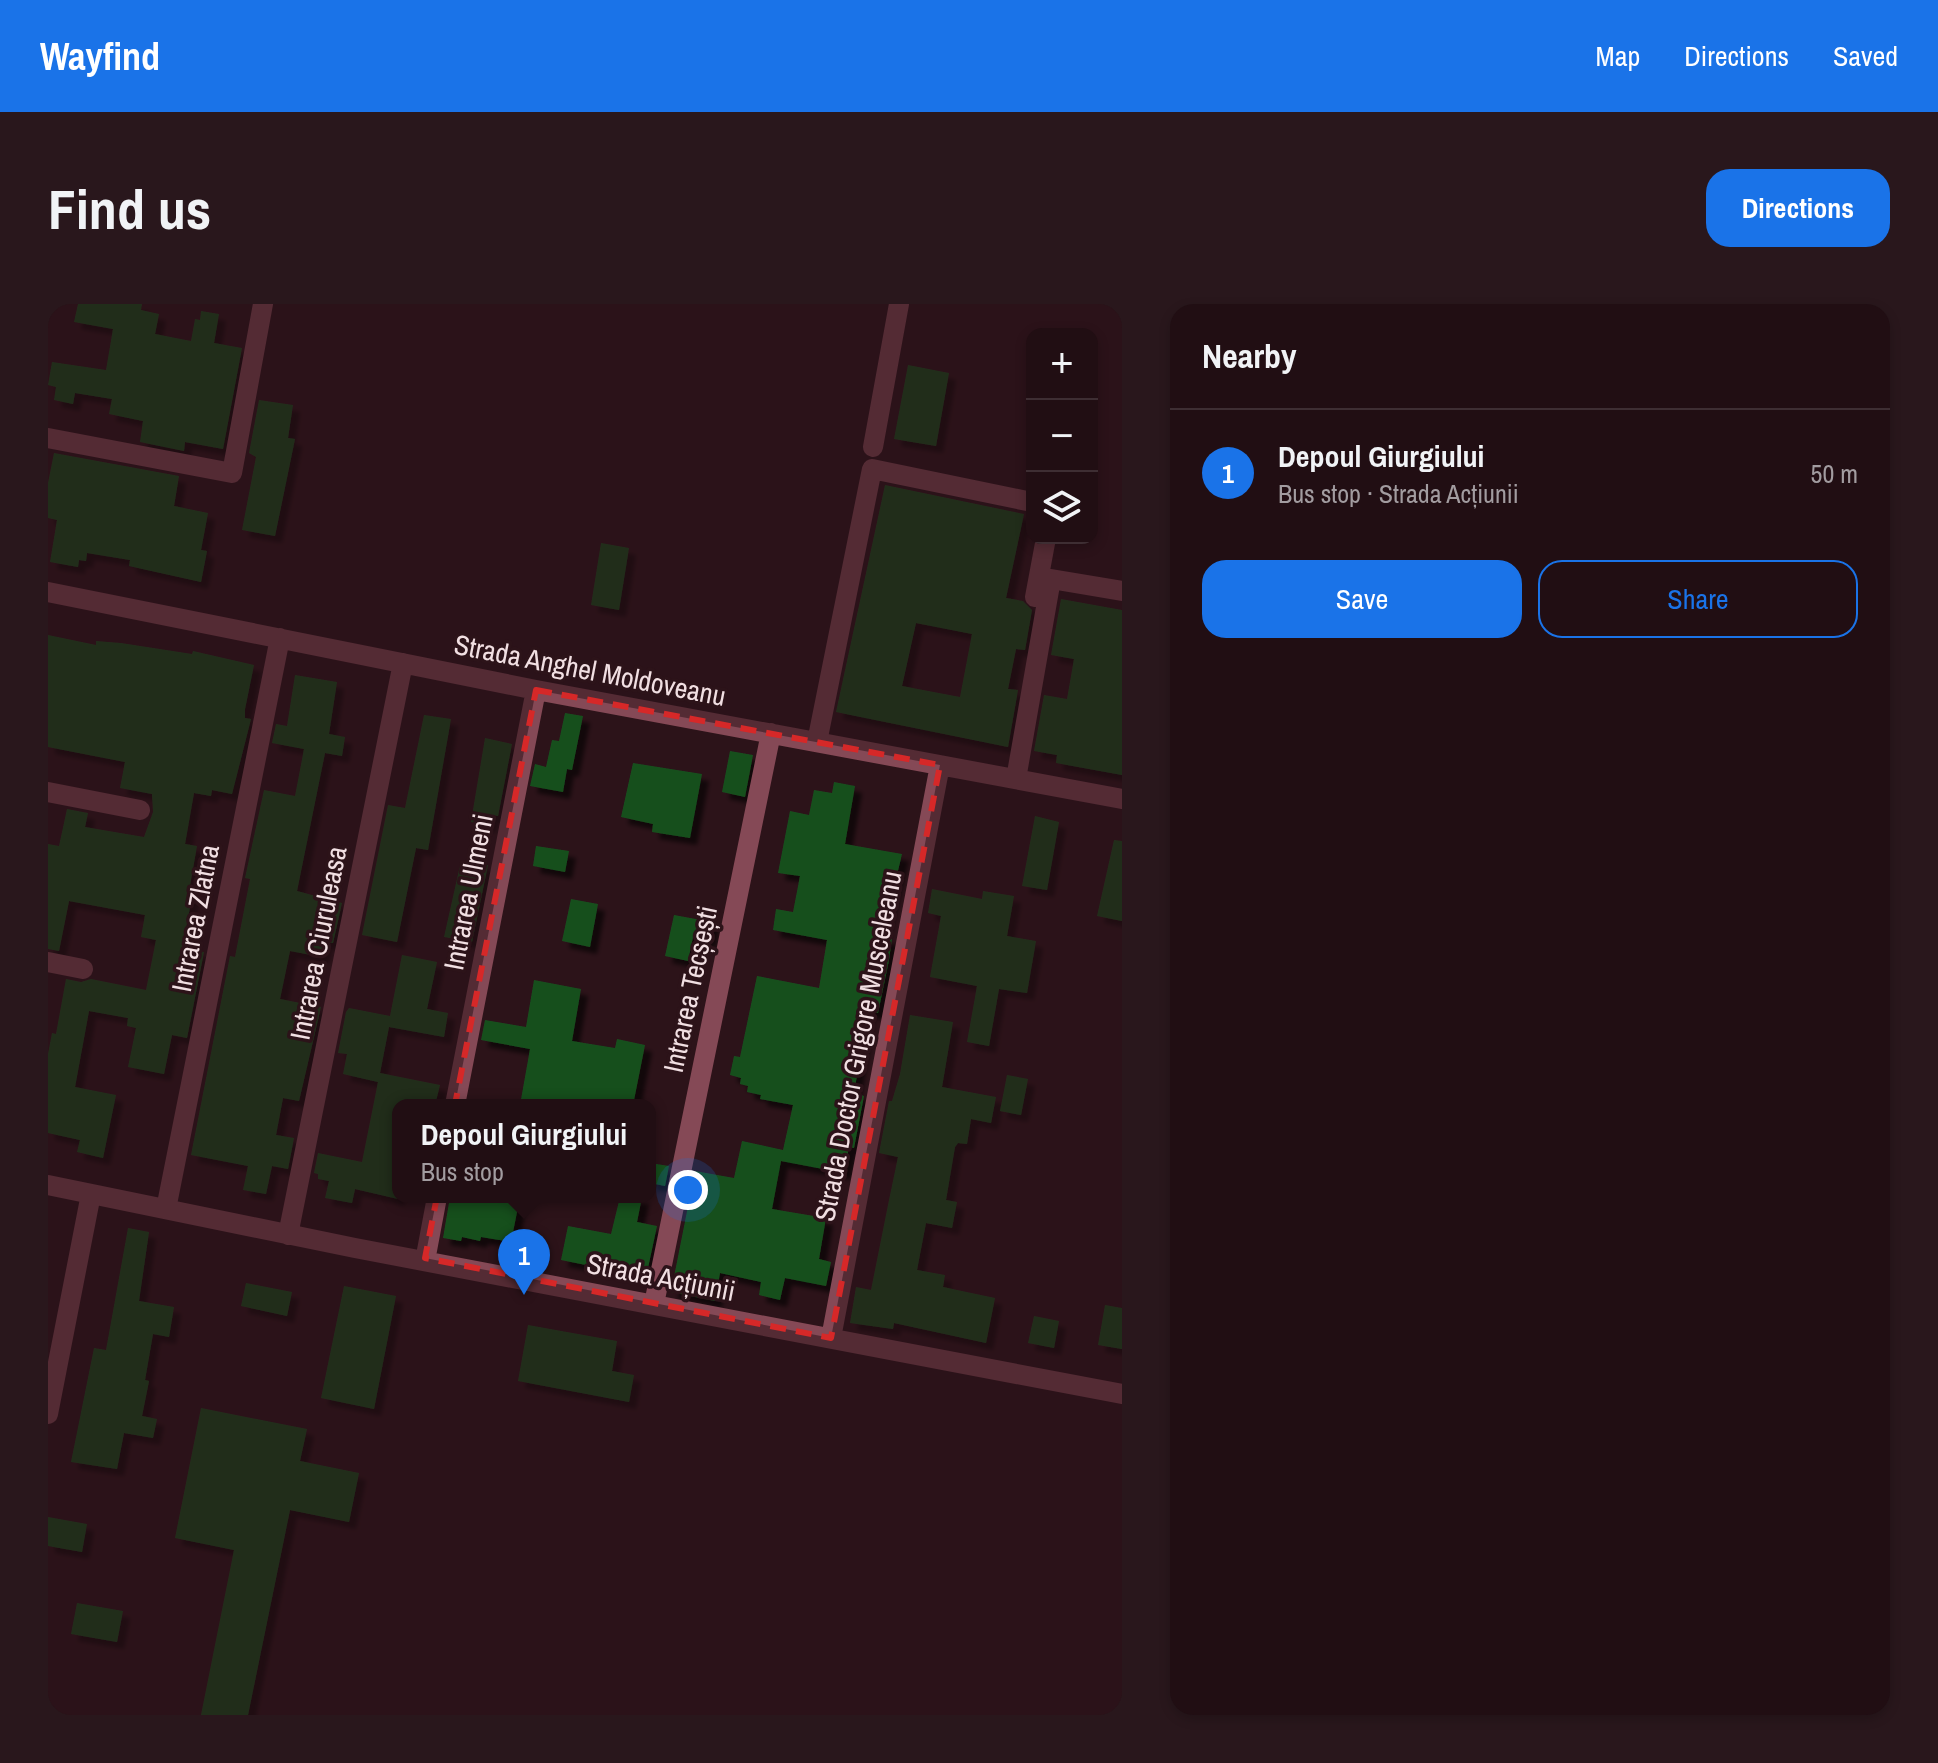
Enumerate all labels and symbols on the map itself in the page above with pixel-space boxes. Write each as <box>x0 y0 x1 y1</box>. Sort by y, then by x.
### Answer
street label: Strada Anghel Moldoveanu <box>451 625 729 715</box>
street label: Intrarea Ulmeni <box>434 811 502 973</box>
street label: Intrarea Zlatna <box>162 841 228 995</box>
street label: Intrarea Ciuruleasa <box>281 843 355 1043</box>
street label: Strada Doctor Grigore Musceleanu <box>805 868 911 1224</box>
street label: Intrarea Tecșești <box>654 902 726 1076</box>
your location <box>668 1170 708 1210</box>
pin: 1 <box>498 1229 550 1295</box>
street label: Strada Acțiunii <box>583 1244 739 1310</box>

